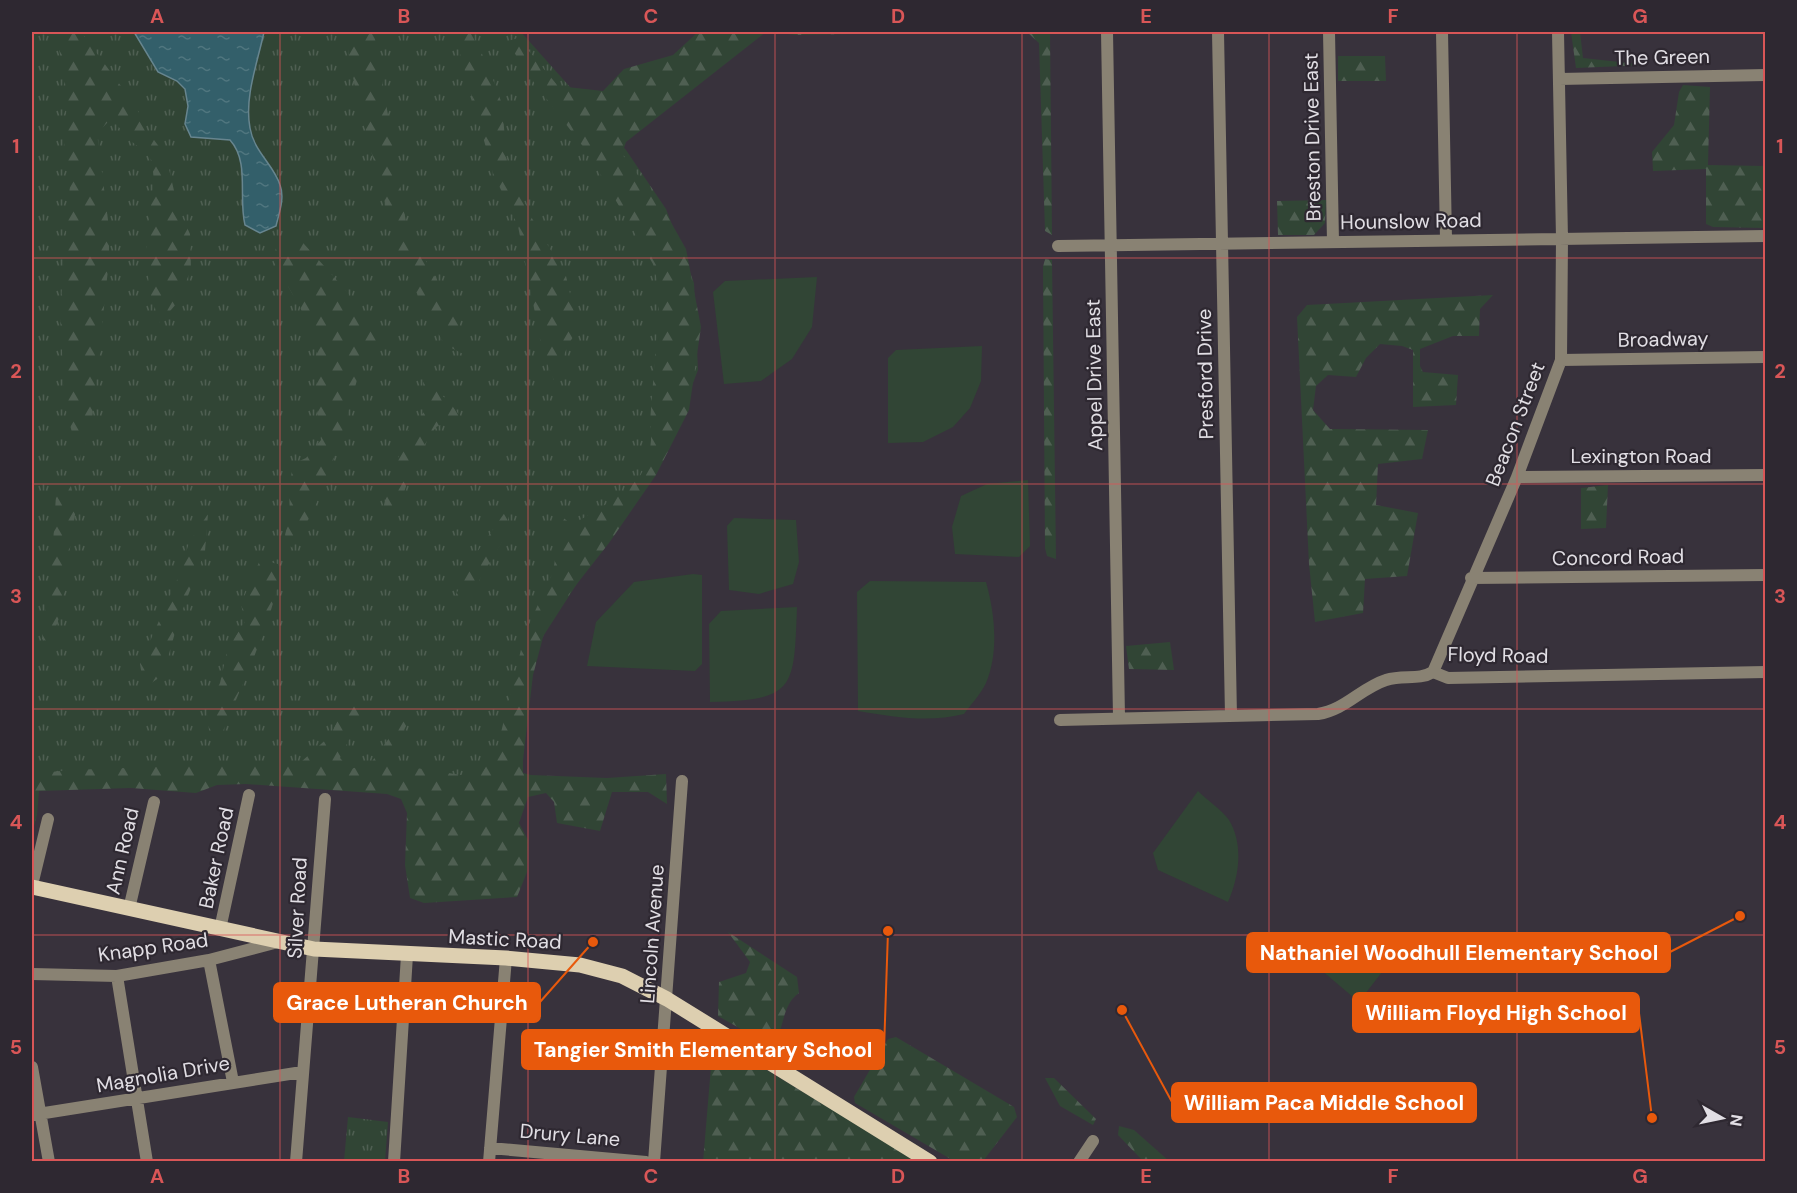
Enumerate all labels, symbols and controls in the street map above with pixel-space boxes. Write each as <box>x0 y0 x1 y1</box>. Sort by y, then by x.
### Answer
text: A <box>150 3 164 29</box>
text: B <box>398 3 410 29</box>
text: C <box>644 3 658 29</box>
text: D <box>891 3 905 29</box>
text: E <box>1140 3 1152 29</box>
text: F <box>1387 3 1399 29</box>
text: G <box>1632 3 1648 29</box>
street label: The Green <box>1614 43 1710 71</box>
street label: Breston Drive East <box>1298 52 1326 221</box>
text: 1 <box>12 133 20 159</box>
text: 1 <box>1776 133 1784 159</box>
street label: Hounslow Road <box>1340 207 1482 235</box>
street label: Appel Drive East <box>1080 299 1108 451</box>
street label: Presford Drive <box>1191 309 1219 439</box>
street label: Broadway <box>1617 325 1709 353</box>
text: 2 <box>10 358 22 384</box>
street label: Beacon Street <box>1479 358 1551 490</box>
text: 2 <box>1774 358 1786 384</box>
street label: Lexington Road <box>1570 443 1712 469</box>
street label: Concord Road <box>1552 543 1684 571</box>
text: 3 <box>10 583 22 609</box>
text: 3 <box>1774 583 1786 609</box>
street label: Floyd Road <box>1447 641 1549 669</box>
street label: Ann Road <box>99 805 145 897</box>
street label: Baker Road <box>193 805 239 911</box>
text: 4 <box>10 809 23 835</box>
text: 4 <box>1774 809 1787 835</box>
street label: Silver Road <box>281 857 313 959</box>
street label: Lincoln Avenue <box>634 864 670 1004</box>
street label: Mastic Road <box>448 923 562 955</box>
street label: Knapp Road <box>96 926 210 968</box>
callout: Nathaniel Woodhull Elementary School <box>1247 933 1670 972</box>
text: Nathaniel Woodhull Elementary School <box>1260 939 1658 967</box>
callout: Grace Lutheran Church <box>274 983 540 1022</box>
text: Grace Lutheran Church <box>286 989 528 1017</box>
callout: William Floyd High School <box>1353 993 1639 1032</box>
text: William Floyd High School <box>1365 999 1627 1027</box>
callout: Tangier Smith Elementary School <box>522 1030 884 1069</box>
text: 5 <box>10 1034 22 1060</box>
text: 5 <box>1774 1034 1786 1060</box>
text: Tangier Smith Elementary School <box>534 1036 872 1064</box>
street label: Magnolia Drive <box>94 1049 232 1099</box>
callout: William Paca Middle School <box>1172 1083 1476 1122</box>
north arrow <box>1692 1088 1752 1148</box>
text: William Paca Middle School <box>1184 1089 1464 1117</box>
text: N <box>1725 1113 1748 1128</box>
street label: Drury Lane <box>519 1118 621 1152</box>
text: A <box>150 1163 164 1189</box>
text: B <box>398 1163 410 1189</box>
text: C <box>644 1163 658 1189</box>
text: D <box>891 1163 905 1189</box>
text: E <box>1140 1163 1152 1189</box>
text: F <box>1387 1163 1399 1189</box>
text: G <box>1632 1163 1648 1189</box>

